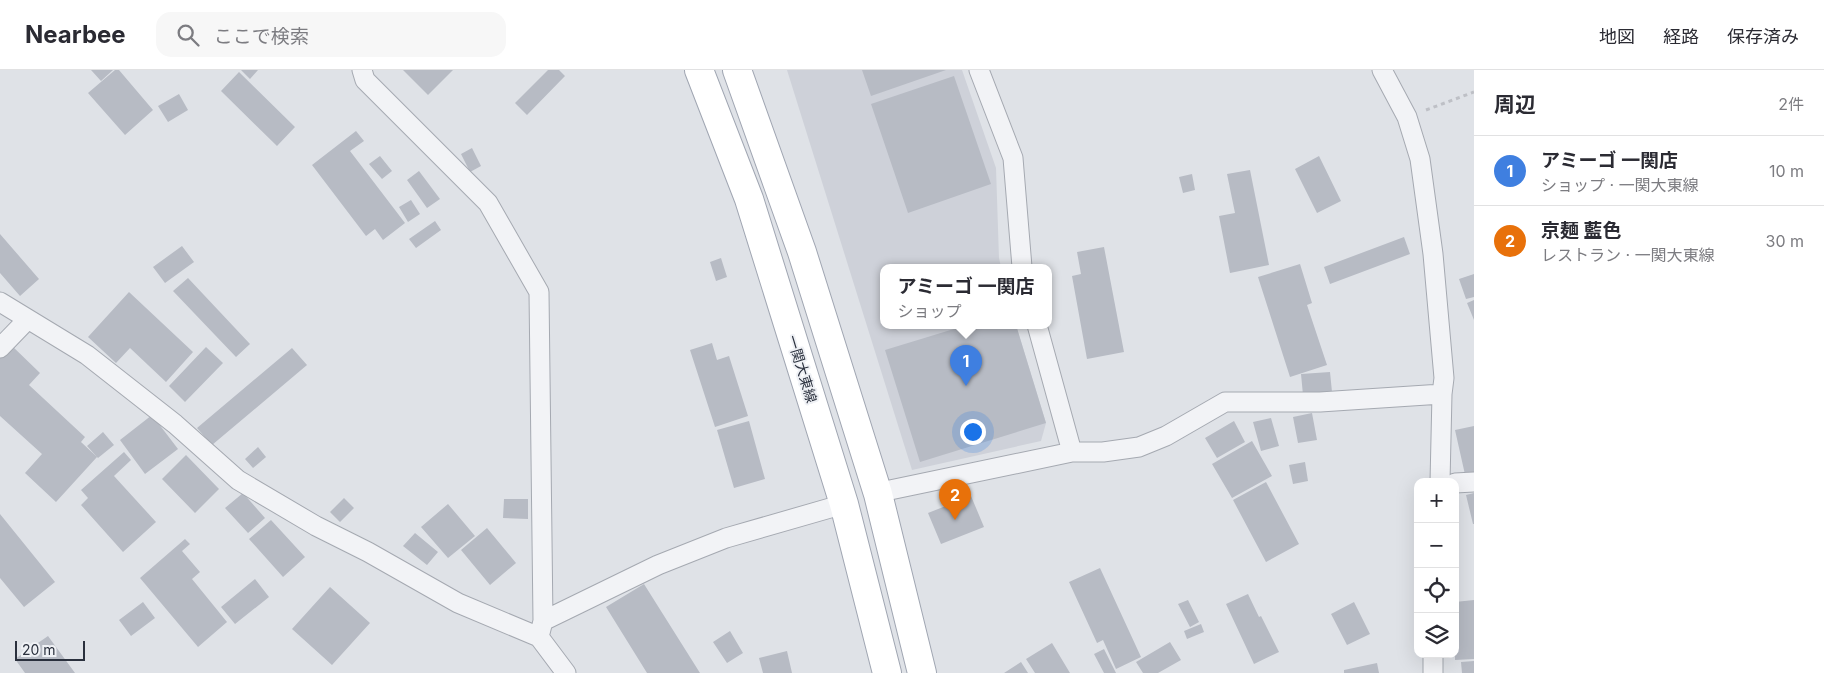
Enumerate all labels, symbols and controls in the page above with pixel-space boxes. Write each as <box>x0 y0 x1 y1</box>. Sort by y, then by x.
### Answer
search box <box>156 12 506 57</box>
text: Nearbee <box>25 20 126 49</box>
icon: search <box>174 21 202 49</box>
text: ここで検索 <box>214 25 309 48</box>
text: 地図 <box>1599 26 1635 47</box>
text: 経路 <box>1663 26 1699 47</box>
text: 保存済み <box>1727 26 1799 47</box>
text: 周辺 <box>1494 92 1536 117</box>
text: 2件 <box>1778 94 1804 114</box>
text: アミーゴ 一関店 <box>1541 149 1678 172</box>
text: 1 <box>1507 161 1513 181</box>
text: 10 m <box>1769 161 1804 181</box>
text: ショップ · 一関大東線 <box>1541 175 1699 195</box>
text: 京麺 藍色 <box>1541 219 1622 242</box>
text: 2 <box>1505 231 1515 251</box>
text: 30 m <box>1766 231 1804 251</box>
text: レストラン · 一関大東線 <box>1541 245 1715 265</box>
popup <box>880 264 1052 329</box>
text: アミーゴ 一関店 <box>897 275 1035 298</box>
text: ショップ <box>897 301 961 321</box>
street label: 一関大東線 <box>784 333 821 405</box>
pin: 1 <box>950 345 982 386</box>
your location <box>960 419 986 445</box>
map controls <box>1414 478 1459 658</box>
button: + <box>1414 478 1459 523</box>
pin: 2 <box>939 479 971 520</box>
button: − <box>1414 523 1459 568</box>
button: locate <box>1414 568 1459 613</box>
button: layers <box>1414 613 1459 658</box>
scale bar <box>15 638 85 661</box>
text: 20 m <box>22 641 56 658</box>

